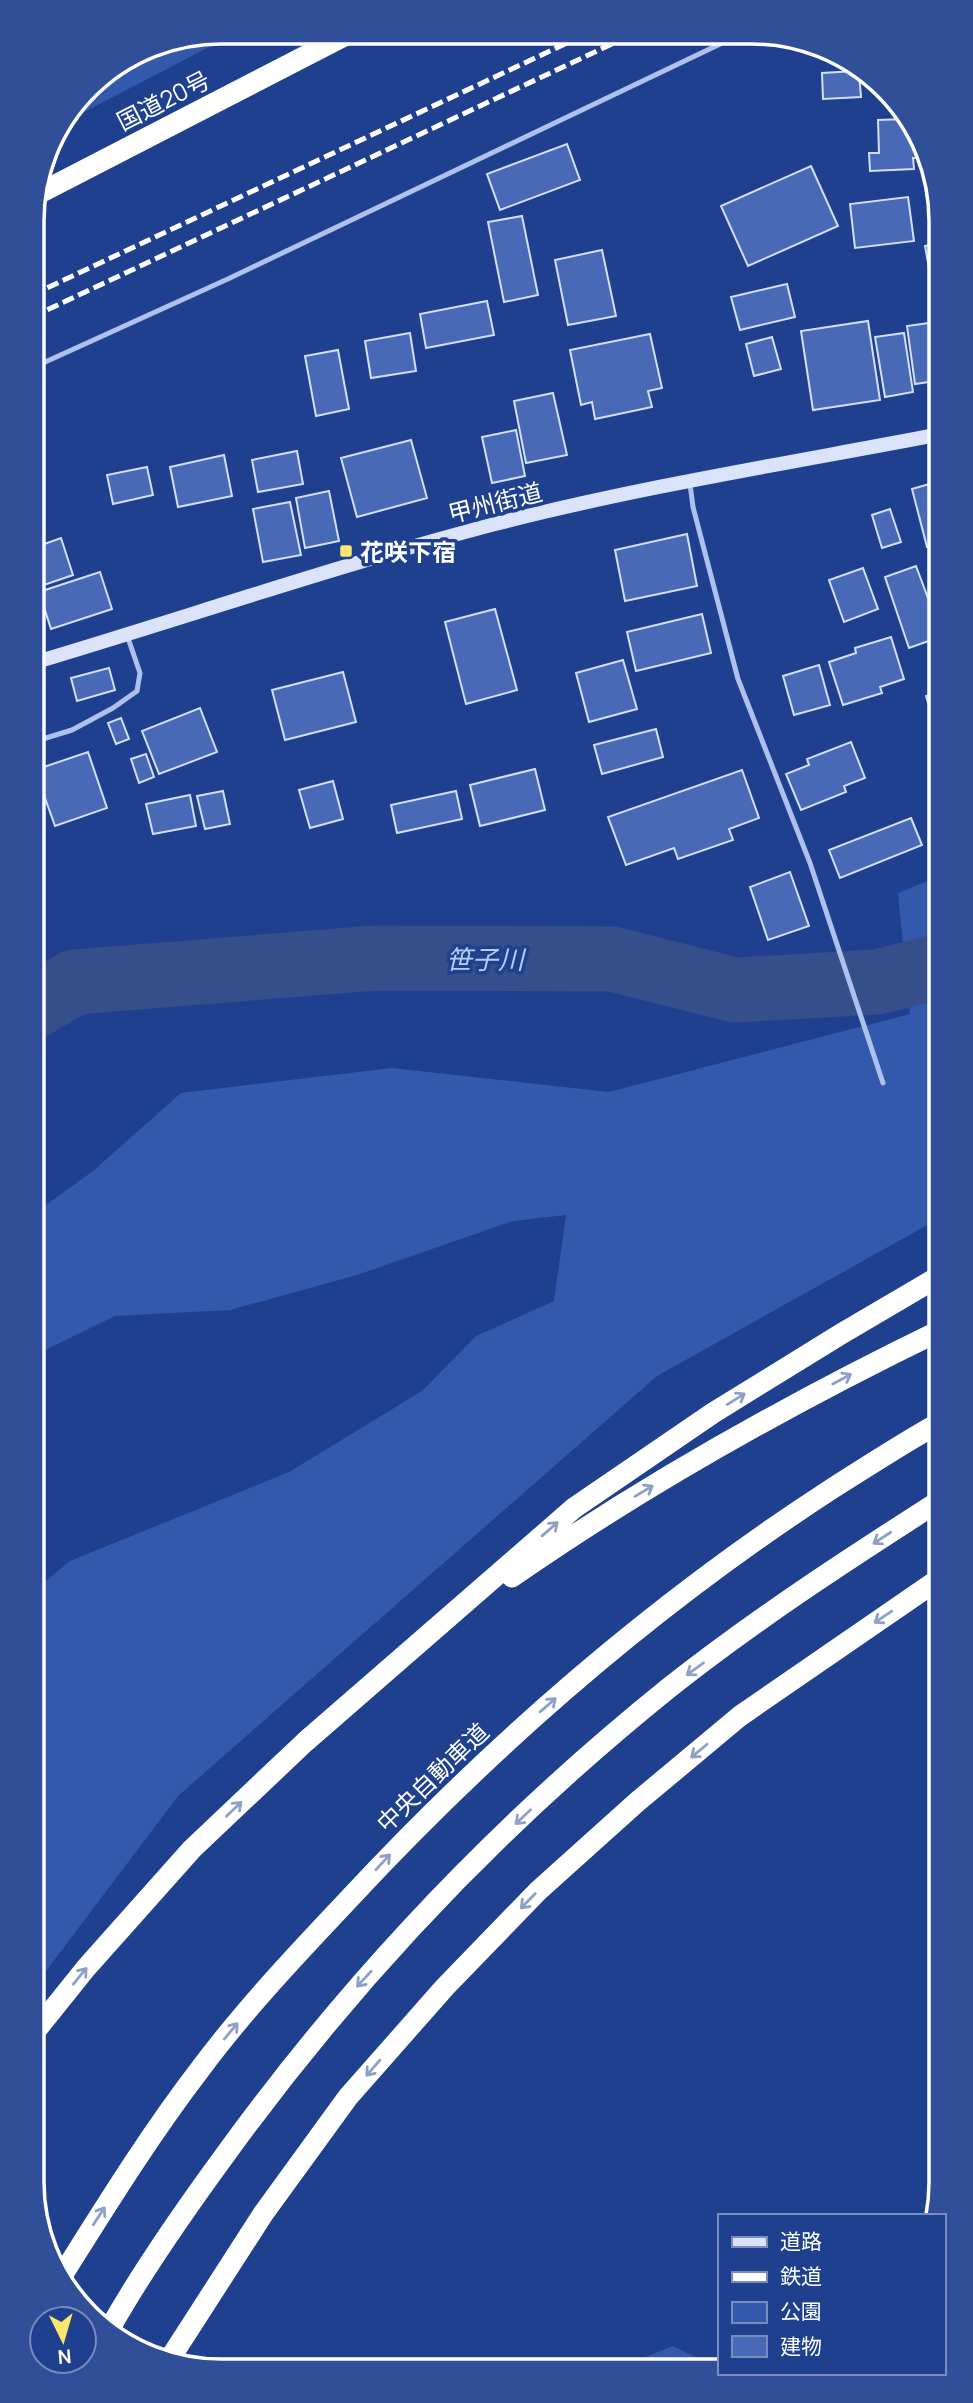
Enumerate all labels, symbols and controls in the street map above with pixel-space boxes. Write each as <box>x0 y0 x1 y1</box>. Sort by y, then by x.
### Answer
street label: 国道20号 <box>111 63 215 137</box>
street label: 甲州街道 <box>444 474 546 530</box>
place label: 花咲下宿 <box>360 535 456 568</box>
marker: 花咲下宿 <box>338 543 354 559</box>
water label: 笹子川 <box>446 941 527 977</box>
one-way arrow <box>831 1372 852 1386</box>
one-way arrow <box>725 1391 745 1405</box>
one-way arrow <box>633 1484 653 1498</box>
one-way arrow <box>541 1521 559 1537</box>
one-way arrow <box>872 1531 892 1545</box>
one-way arrow <box>873 1610 893 1624</box>
one-way arrow <box>687 1661 705 1676</box>
one-way arrow <box>539 1697 557 1713</box>
street label: 中央自動車道 <box>369 1715 495 1839</box>
one-way arrow <box>690 1743 708 1759</box>
one-way arrow <box>225 1800 242 1817</box>
one-way arrow <box>515 1808 532 1825</box>
one-way arrow <box>375 1854 392 1871</box>
one-way arrow <box>520 1892 537 1909</box>
one-way arrow <box>72 1967 87 1985</box>
one-way arrow <box>356 1970 373 1988</box>
one-way arrow <box>223 2022 239 2040</box>
one-way arrow <box>365 2059 382 2076</box>
one-way arrow <box>92 2207 107 2226</box>
legend <box>718 2214 945 2375</box>
text: 道路 <box>780 2227 822 2255</box>
text: 鉄道 <box>780 2262 822 2290</box>
text: 公園 <box>780 2297 822 2325</box>
north arrow <box>28 2305 98 2375</box>
text: 建物 <box>780 2332 822 2360</box>
text: N <box>57 2343 72 2370</box>

